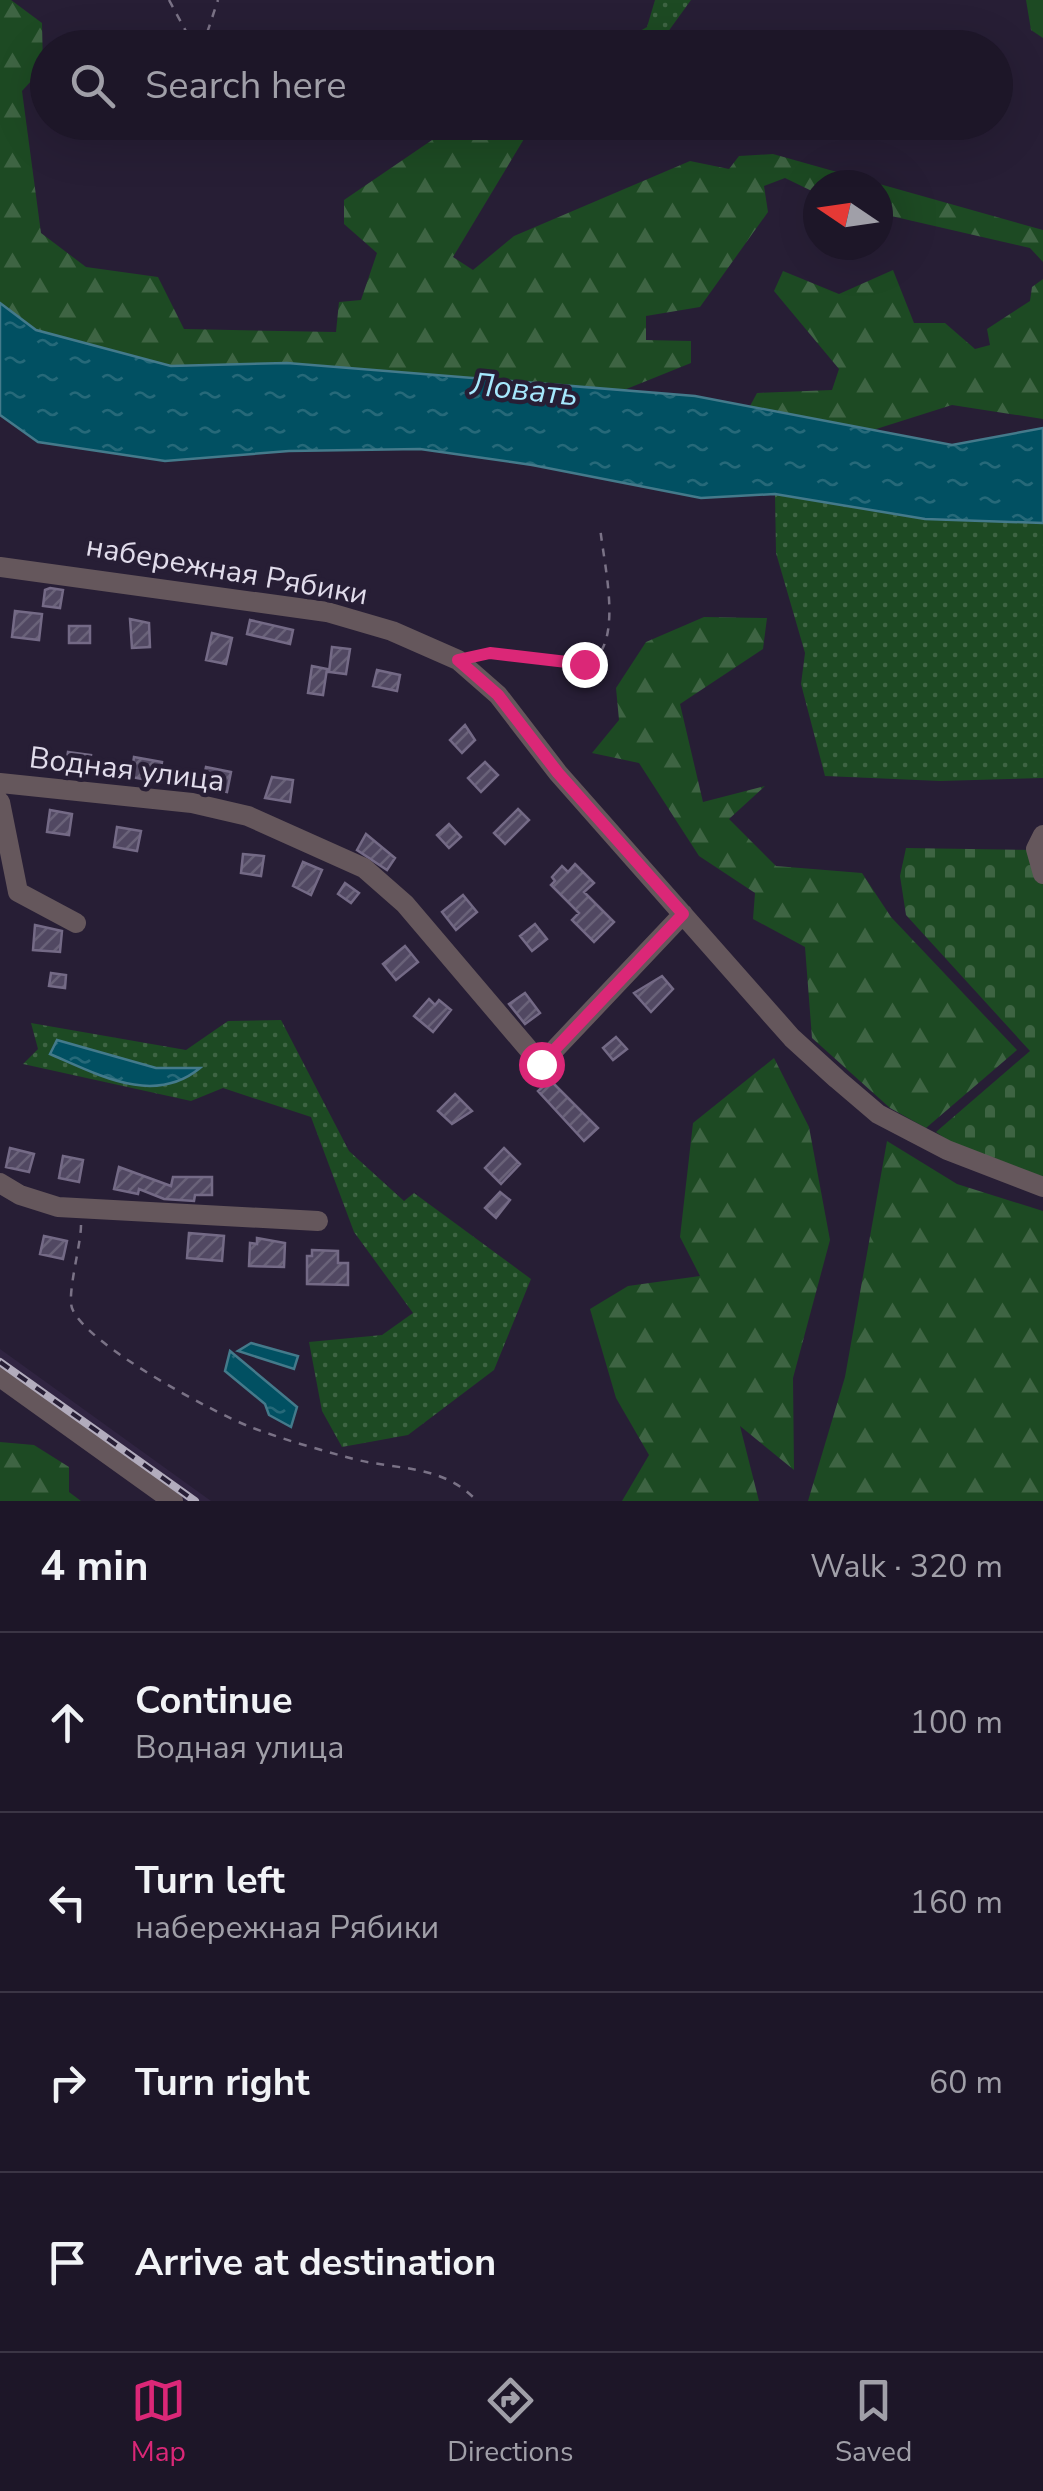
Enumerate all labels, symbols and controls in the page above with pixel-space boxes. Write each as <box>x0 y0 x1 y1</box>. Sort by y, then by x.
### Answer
search box <box>30 30 1013 140</box>
icon: search <box>65 58 120 113</box>
text: Search here <box>145 60 346 111</box>
north arrow <box>803 170 893 260</box>
water label: Ловать <box>467 362 580 417</box>
street label: набережная Рябики <box>83 526 371 615</box>
route end <box>562 642 608 688</box>
street label: Водная улица <box>27 737 227 802</box>
route start <box>519 1042 565 1088</box>
text: 4 min <box>40 1538 149 1595</box>
text: Walk · 320 m <box>810 1545 1003 1588</box>
text: Continue <box>135 1675 293 1726</box>
icon: ahead <box>40 1695 95 1750</box>
text: 100 m <box>910 1701 1003 1744</box>
text: Водная улица <box>135 1726 344 1769</box>
text: Turn left <box>135 1855 285 1906</box>
icon: left <box>40 1875 95 1930</box>
text: 160 m <box>910 1881 1003 1924</box>
text: набережная Рябики <box>135 1906 439 1949</box>
icon: right <box>40 2055 95 2110</box>
text: Turn right <box>135 2057 310 2108</box>
text: 60 m <box>929 2061 1003 2104</box>
icon: arrive <box>40 2235 95 2290</box>
text: Arrive at destination <box>135 2237 496 2288</box>
tab: Map <box>131 2373 186 2471</box>
tab: Directions <box>447 2373 573 2471</box>
tab: Saved <box>835 2373 912 2471</box>

